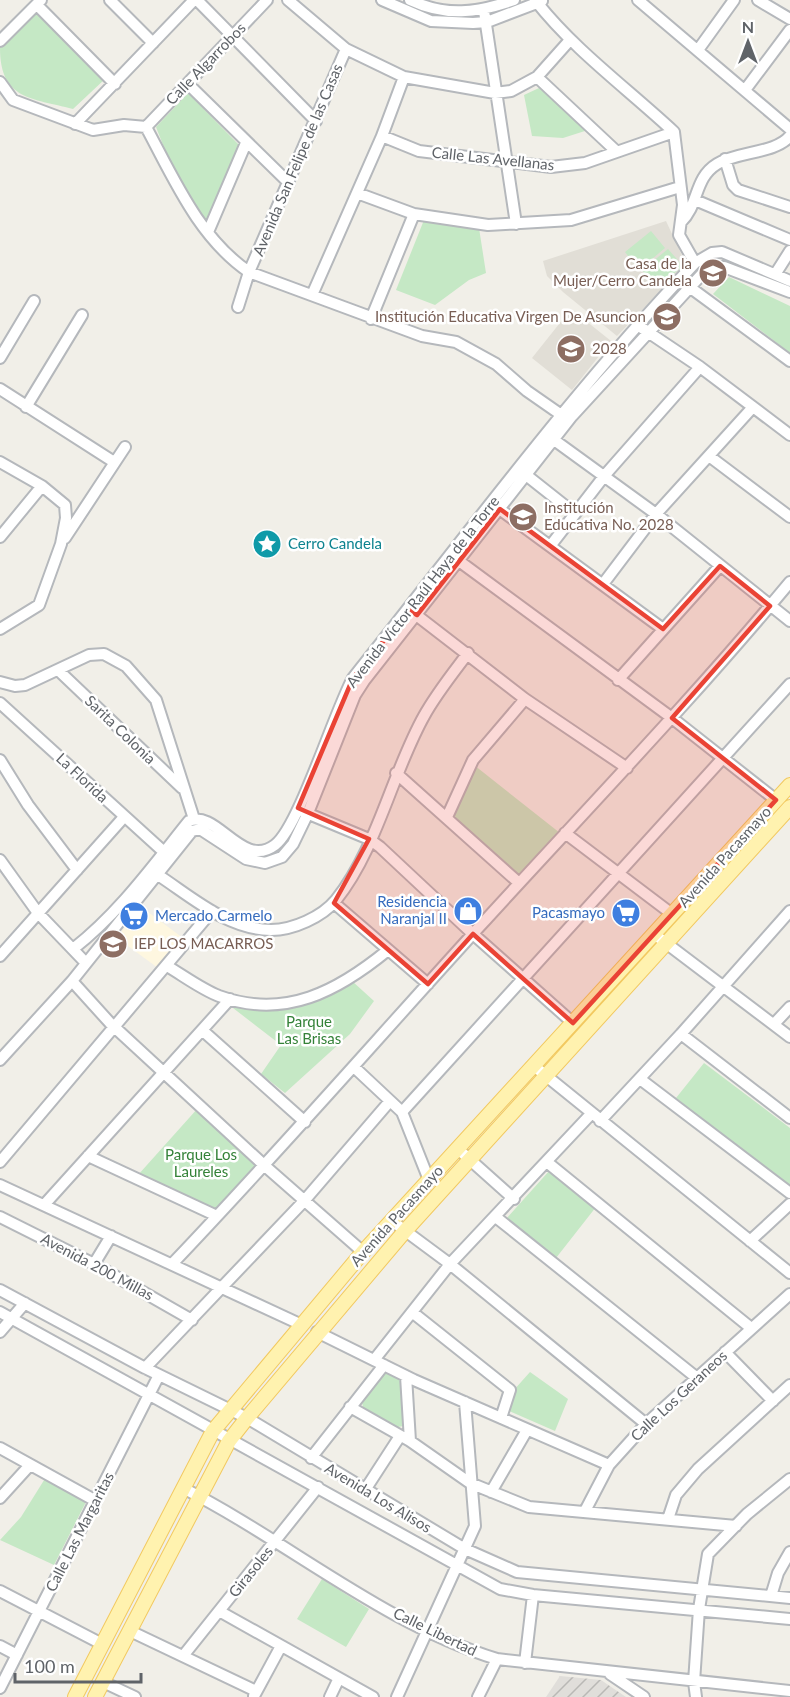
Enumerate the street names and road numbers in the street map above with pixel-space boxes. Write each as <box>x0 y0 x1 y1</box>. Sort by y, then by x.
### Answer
street label: Calle Algarrobos <box>162 18 249 108</box>
street label: Avenida San Felipe de las Casas <box>248 61 346 258</box>
street label: Calle Las Avellanas <box>431 143 555 173</box>
street label: Avenida Víctor Raúl Haya de la Torre <box>342 492 503 691</box>
street label: Sarita Colonia <box>82 691 160 767</box>
street label: La Florida <box>53 749 112 806</box>
street label: Avenida Pacasmayo <box>674 802 774 911</box>
street label: Avenida Pacasmayo <box>346 1161 446 1270</box>
street label: Avenida 200 Millas <box>38 1229 157 1303</box>
street label: Calle Los Geraneos <box>626 1346 730 1445</box>
street label: Avenida Los Alisos <box>322 1458 435 1536</box>
street label: Calle Las Margaritas <box>41 1469 117 1594</box>
street label: Girasoles <box>224 1542 276 1600</box>
street label: Calle Libertad <box>391 1603 480 1659</box>

